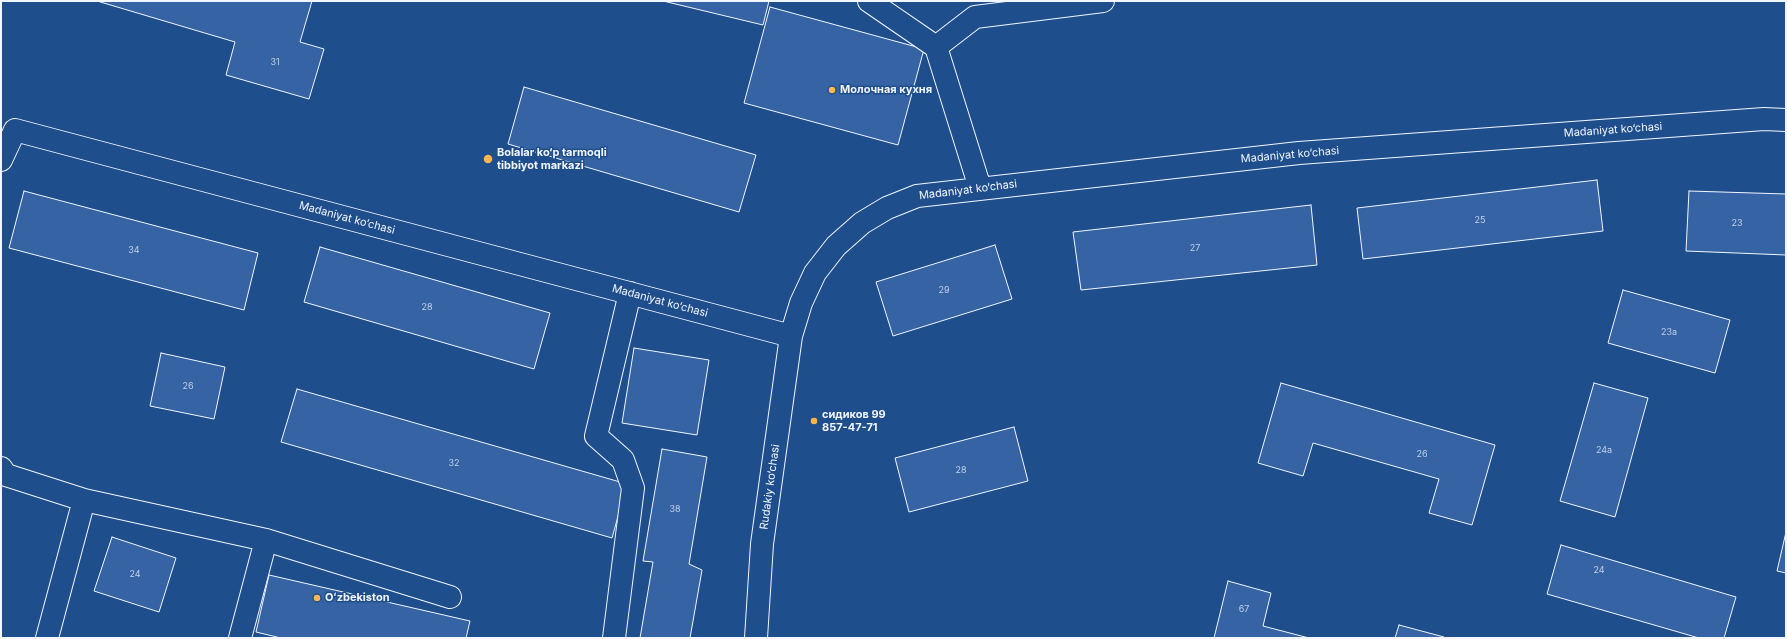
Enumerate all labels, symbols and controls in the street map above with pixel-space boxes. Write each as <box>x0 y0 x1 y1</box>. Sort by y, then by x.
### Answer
house number: 31 <box>270 57 280 67</box>
place label: Молочная кухня <box>840 83 932 97</box>
marker: Молочная кухня <box>827 85 837 95</box>
street label: Madaniyat ko‘chasi <box>1563 120 1663 140</box>
street label: Madaniyat ko‘chasi <box>1240 144 1340 166</box>
place label: Bolalar ko‘p tarmoqli tibbiyot markazi <box>497 146 607 172</box>
marker: Bolalar ko‘p tarmoqli tibbiyot markazi <box>482 153 494 165</box>
street label: Madaniyat ko‘chasi <box>918 177 1018 203</box>
street label: Madaniyat ko‘chasi <box>298 199 396 237</box>
house number: 25 <box>1475 215 1485 225</box>
house number: 23 <box>1731 218 1743 228</box>
house number: 27 <box>1190 243 1200 253</box>
house number: 34 <box>128 245 140 255</box>
street label: Madaniyat ko‘chasi <box>611 282 709 320</box>
house number: 29 <box>938 285 950 295</box>
house number: 28 <box>421 302 433 312</box>
house number: 23a <box>1661 327 1677 337</box>
house number: 26 <box>182 381 194 391</box>
place label: сидиков 99 857-47-71 <box>822 408 886 434</box>
marker: сидиков 99 857-47-71 <box>809 416 819 426</box>
street label: Rudakiy ko‘chasi <box>757 443 783 531</box>
house number: 24a <box>1596 445 1612 455</box>
house number: 26 <box>1416 449 1428 459</box>
house number: 32 <box>448 458 460 468</box>
house number: 28 <box>955 465 967 475</box>
house number: 38 <box>669 504 681 514</box>
house number: 24 <box>1593 565 1605 575</box>
house number: 24 <box>129 569 141 579</box>
place label: Oʻzbekiston <box>325 591 390 605</box>
marker: Oʻzbekiston <box>312 593 322 603</box>
house number: 67 <box>1239 604 1249 614</box>

